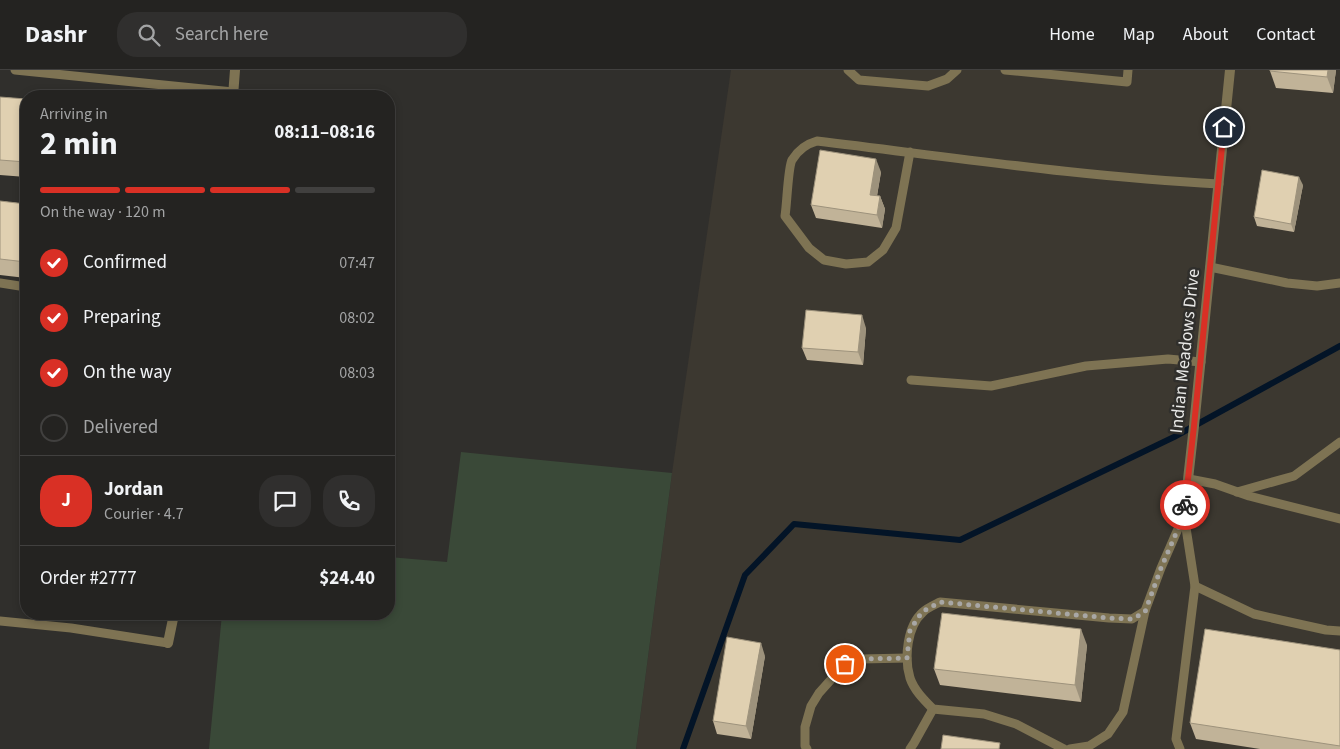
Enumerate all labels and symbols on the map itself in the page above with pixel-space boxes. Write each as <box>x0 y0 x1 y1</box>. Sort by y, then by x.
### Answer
pin <box>1203 106 1245 148</box>
street label: Indian Meadows Drive <box>1164 268 1206 434</box>
courier <box>1160 480 1210 530</box>
pin <box>824 643 866 685</box>

